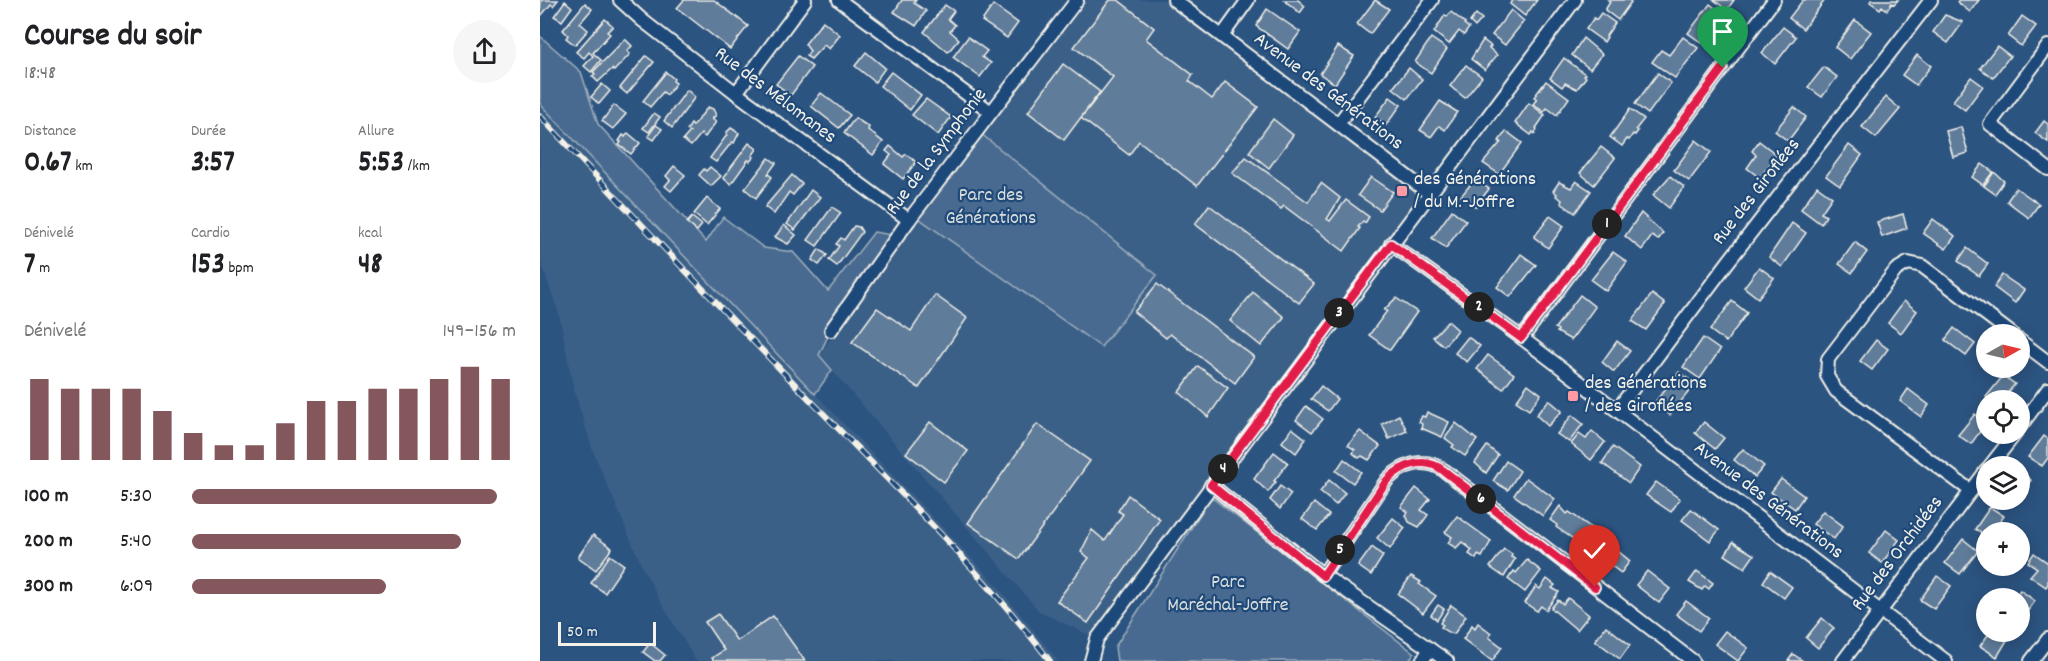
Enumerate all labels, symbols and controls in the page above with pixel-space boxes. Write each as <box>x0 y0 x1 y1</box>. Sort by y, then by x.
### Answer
pin <box>1697 6 1748 68</box>
text: Course du soir <box>24 14 202 61</box>
icon: arrive <box>1706 15 1739 48</box>
button: share <box>453 20 516 83</box>
street label: Avenue des Générations <box>1247 26 1409 158</box>
street label: Rue des Mélomanes <box>708 41 842 151</box>
text: 18:48 <box>24 60 56 88</box>
street label: Rue de la Symphonie <box>880 82 994 221</box>
text: Distance <box>24 120 76 143</box>
text: Durée <box>191 120 226 143</box>
text: Allure <box>358 120 394 143</box>
street label: Rue des Giroflées <box>1706 133 1808 251</box>
text: 0.67 <box>24 143 72 186</box>
text: 3:57 <box>191 143 235 186</box>
text: 5:53 <box>358 143 404 186</box>
text: km <box>72 155 93 178</box>
text: /km <box>404 155 430 178</box>
place label: des Générations / du M.-Joffre <box>1414 166 1536 217</box>
park label: Parc des Générations <box>946 182 1036 233</box>
marker: des Générations / du M.-Joffre <box>1395 184 1409 198</box>
pin: 1 <box>1592 209 1622 239</box>
text: 1 <box>1605 212 1609 235</box>
text: Dénivelé <box>24 222 74 245</box>
text: Cardio <box>191 222 230 245</box>
text: kcal <box>358 222 382 245</box>
text: 7 <box>24 245 36 288</box>
text: 153 <box>191 245 225 288</box>
text: 48 <box>358 245 382 288</box>
text: m <box>36 257 50 280</box>
text: bpm <box>225 257 254 280</box>
pin: 2 <box>1464 292 1494 322</box>
text: 2 <box>1476 295 1483 318</box>
pin: 3 <box>1324 298 1354 328</box>
text: 3 <box>1335 301 1343 324</box>
text: Dénivelé <box>24 318 86 346</box>
text: 149–156 m <box>442 318 516 346</box>
north arrow <box>1976 324 2030 378</box>
map controls <box>1976 324 2030 642</box>
place label: des Générations / des Giroflées <box>1585 370 1707 421</box>
marker: des Générations / des Giroflées <box>1566 389 1580 403</box>
button: locate <box>1976 390 2030 444</box>
street label: Avenue des Générations <box>1687 435 1849 567</box>
pin: 4 <box>1208 454 1238 484</box>
button: layers <box>1976 456 2030 510</box>
text: 4 <box>1220 457 1226 480</box>
text: 100 m <box>24 483 69 511</box>
text: 5:30 <box>120 483 152 511</box>
pin: 6 <box>1466 484 1496 514</box>
text: 6 <box>1477 487 1485 510</box>
street label: Rue des Orchidées <box>1845 491 1951 617</box>
button: + <box>1976 522 2030 576</box>
pin <box>1569 525 1620 587</box>
text: 200 m <box>24 528 73 556</box>
text: 5:40 <box>120 528 152 556</box>
icon: check <box>1578 534 1611 567</box>
pin: 5 <box>1325 535 1355 565</box>
text: 5 <box>1336 538 1344 561</box>
park label: Parc Maréchal-Joffre <box>1167 569 1289 620</box>
text: 300 m <box>24 573 73 601</box>
text: 6:09 <box>120 573 153 601</box>
button: − <box>1976 588 2030 642</box>
scale bar <box>558 619 656 646</box>
text: 50 m <box>567 621 598 644</box>

